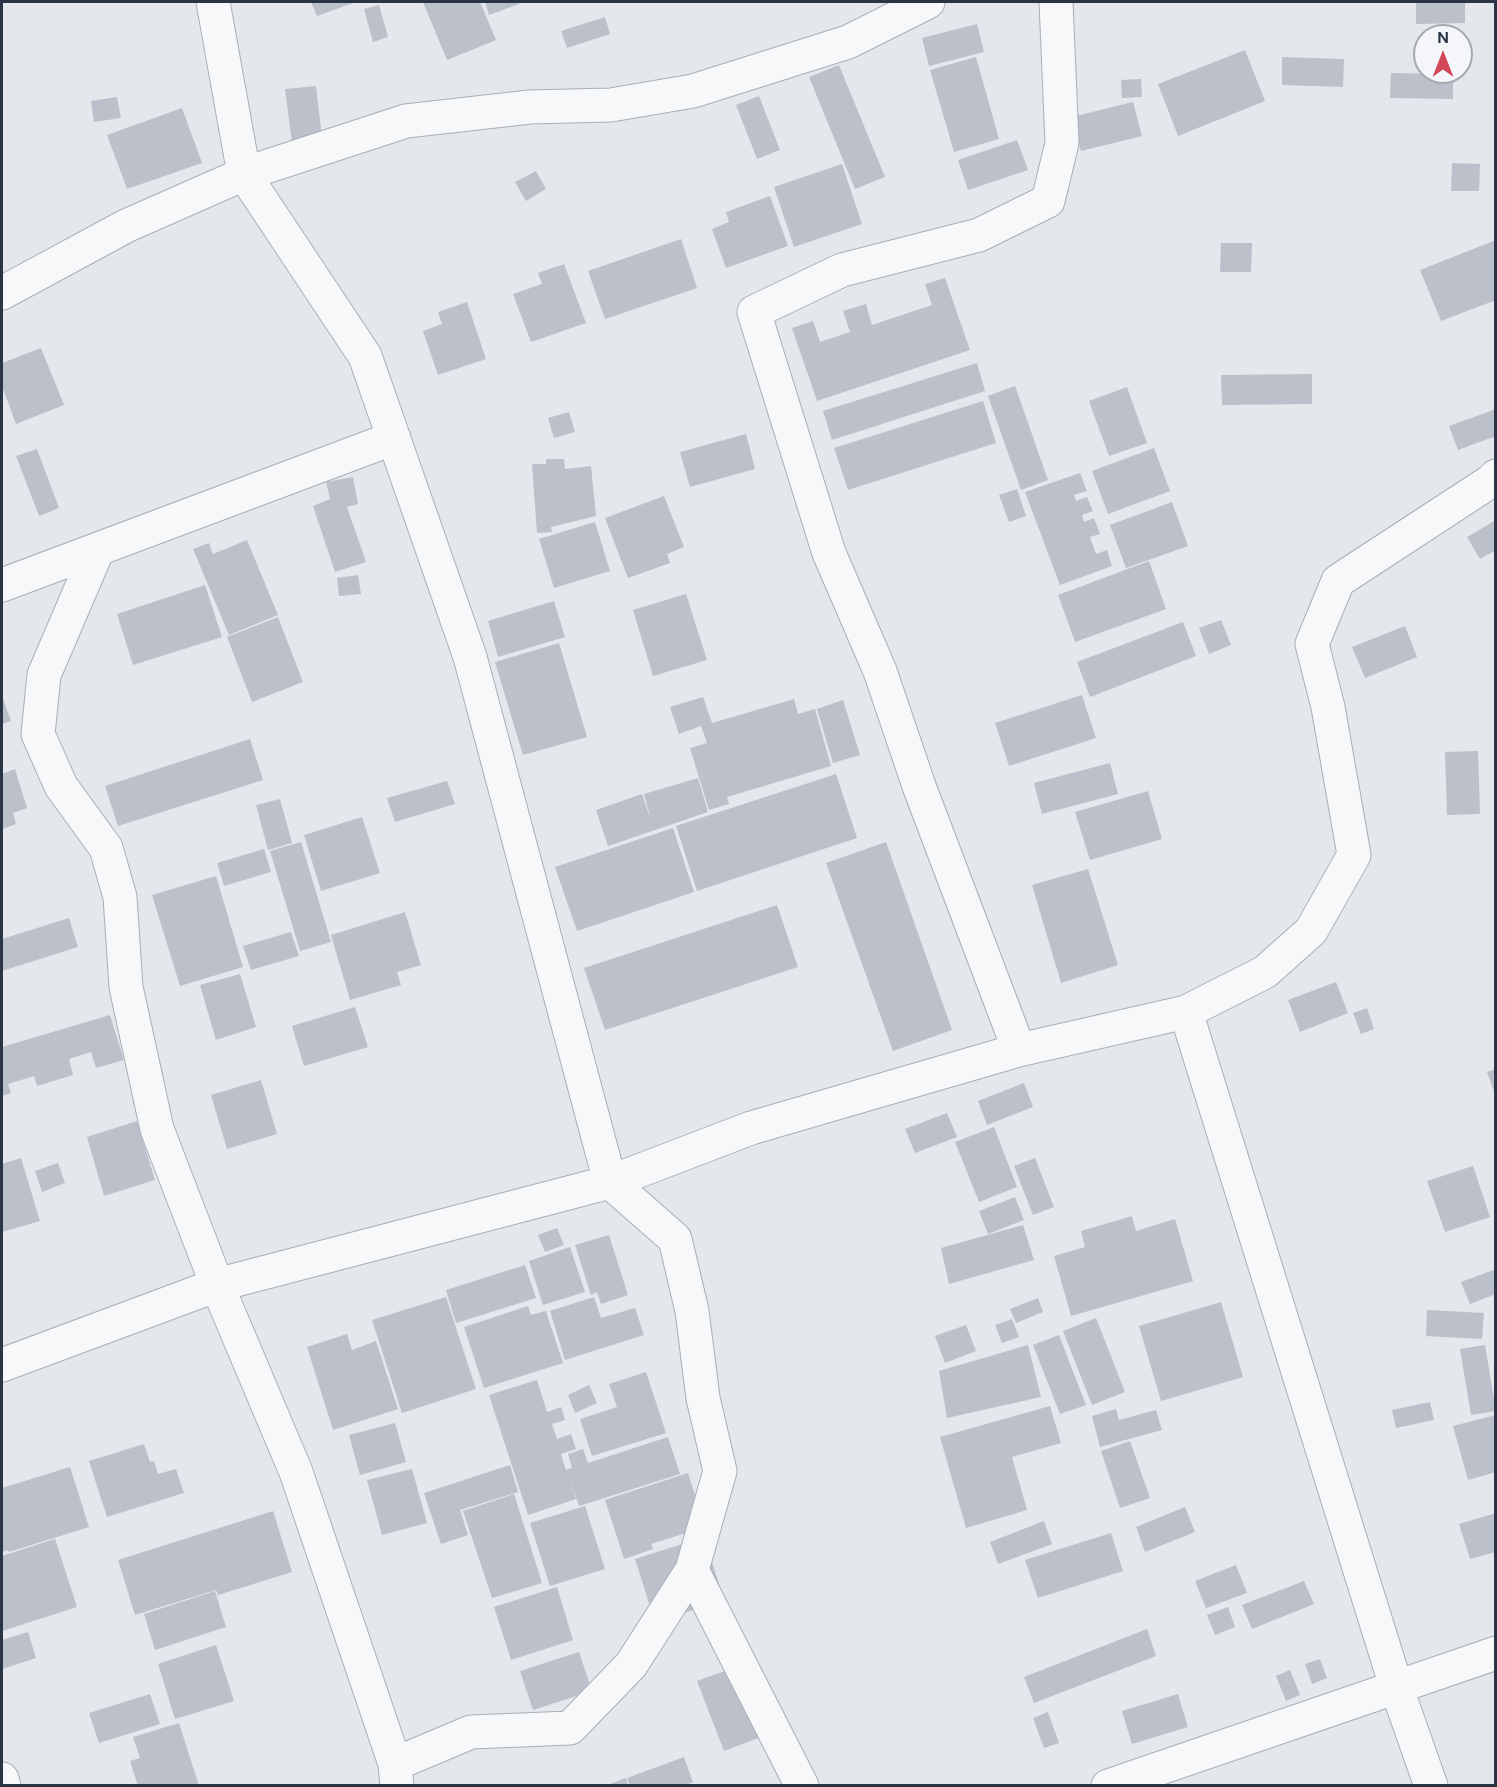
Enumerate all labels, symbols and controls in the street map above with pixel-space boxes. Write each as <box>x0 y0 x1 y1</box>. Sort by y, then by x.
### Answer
north arrow <box>1413 24 1473 84</box>
text: N <box>1437 27 1449 48</box>

